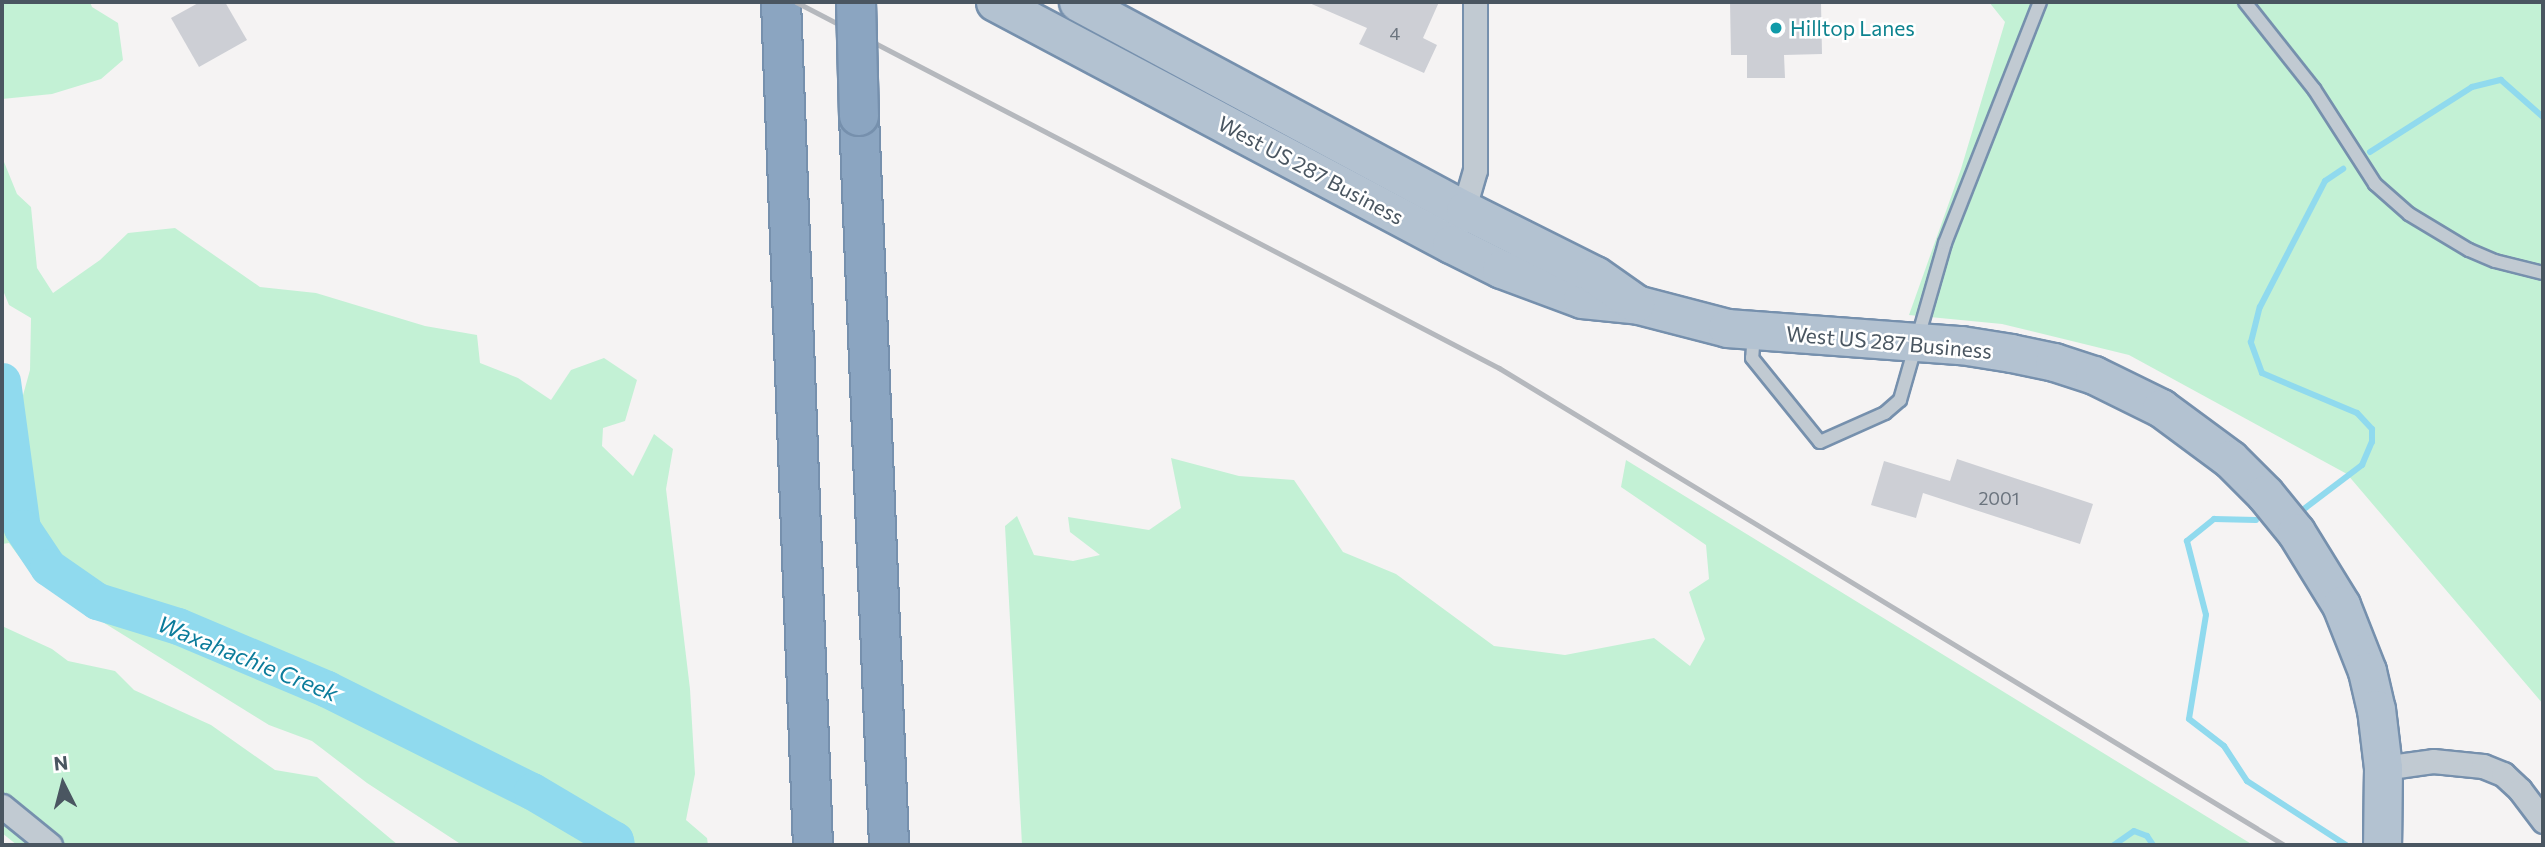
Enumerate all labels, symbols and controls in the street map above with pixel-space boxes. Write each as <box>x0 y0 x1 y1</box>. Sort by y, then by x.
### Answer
place label: Hilltop Lanes <box>1790 15 1915 41</box>
marker: Hilltop Lanes <box>1768 20 1784 36</box>
house number: 4 <box>1390 22 1400 44</box>
street label: West US 287 Business <box>1214 110 1408 230</box>
street label: West US 287 Business <box>1785 320 1993 364</box>
house number: 2001 <box>1978 487 2020 509</box>
water label: Waxahachie Creek <box>154 609 342 707</box>
north arrow <box>28 749 98 819</box>
text: N <box>52 750 69 775</box>

